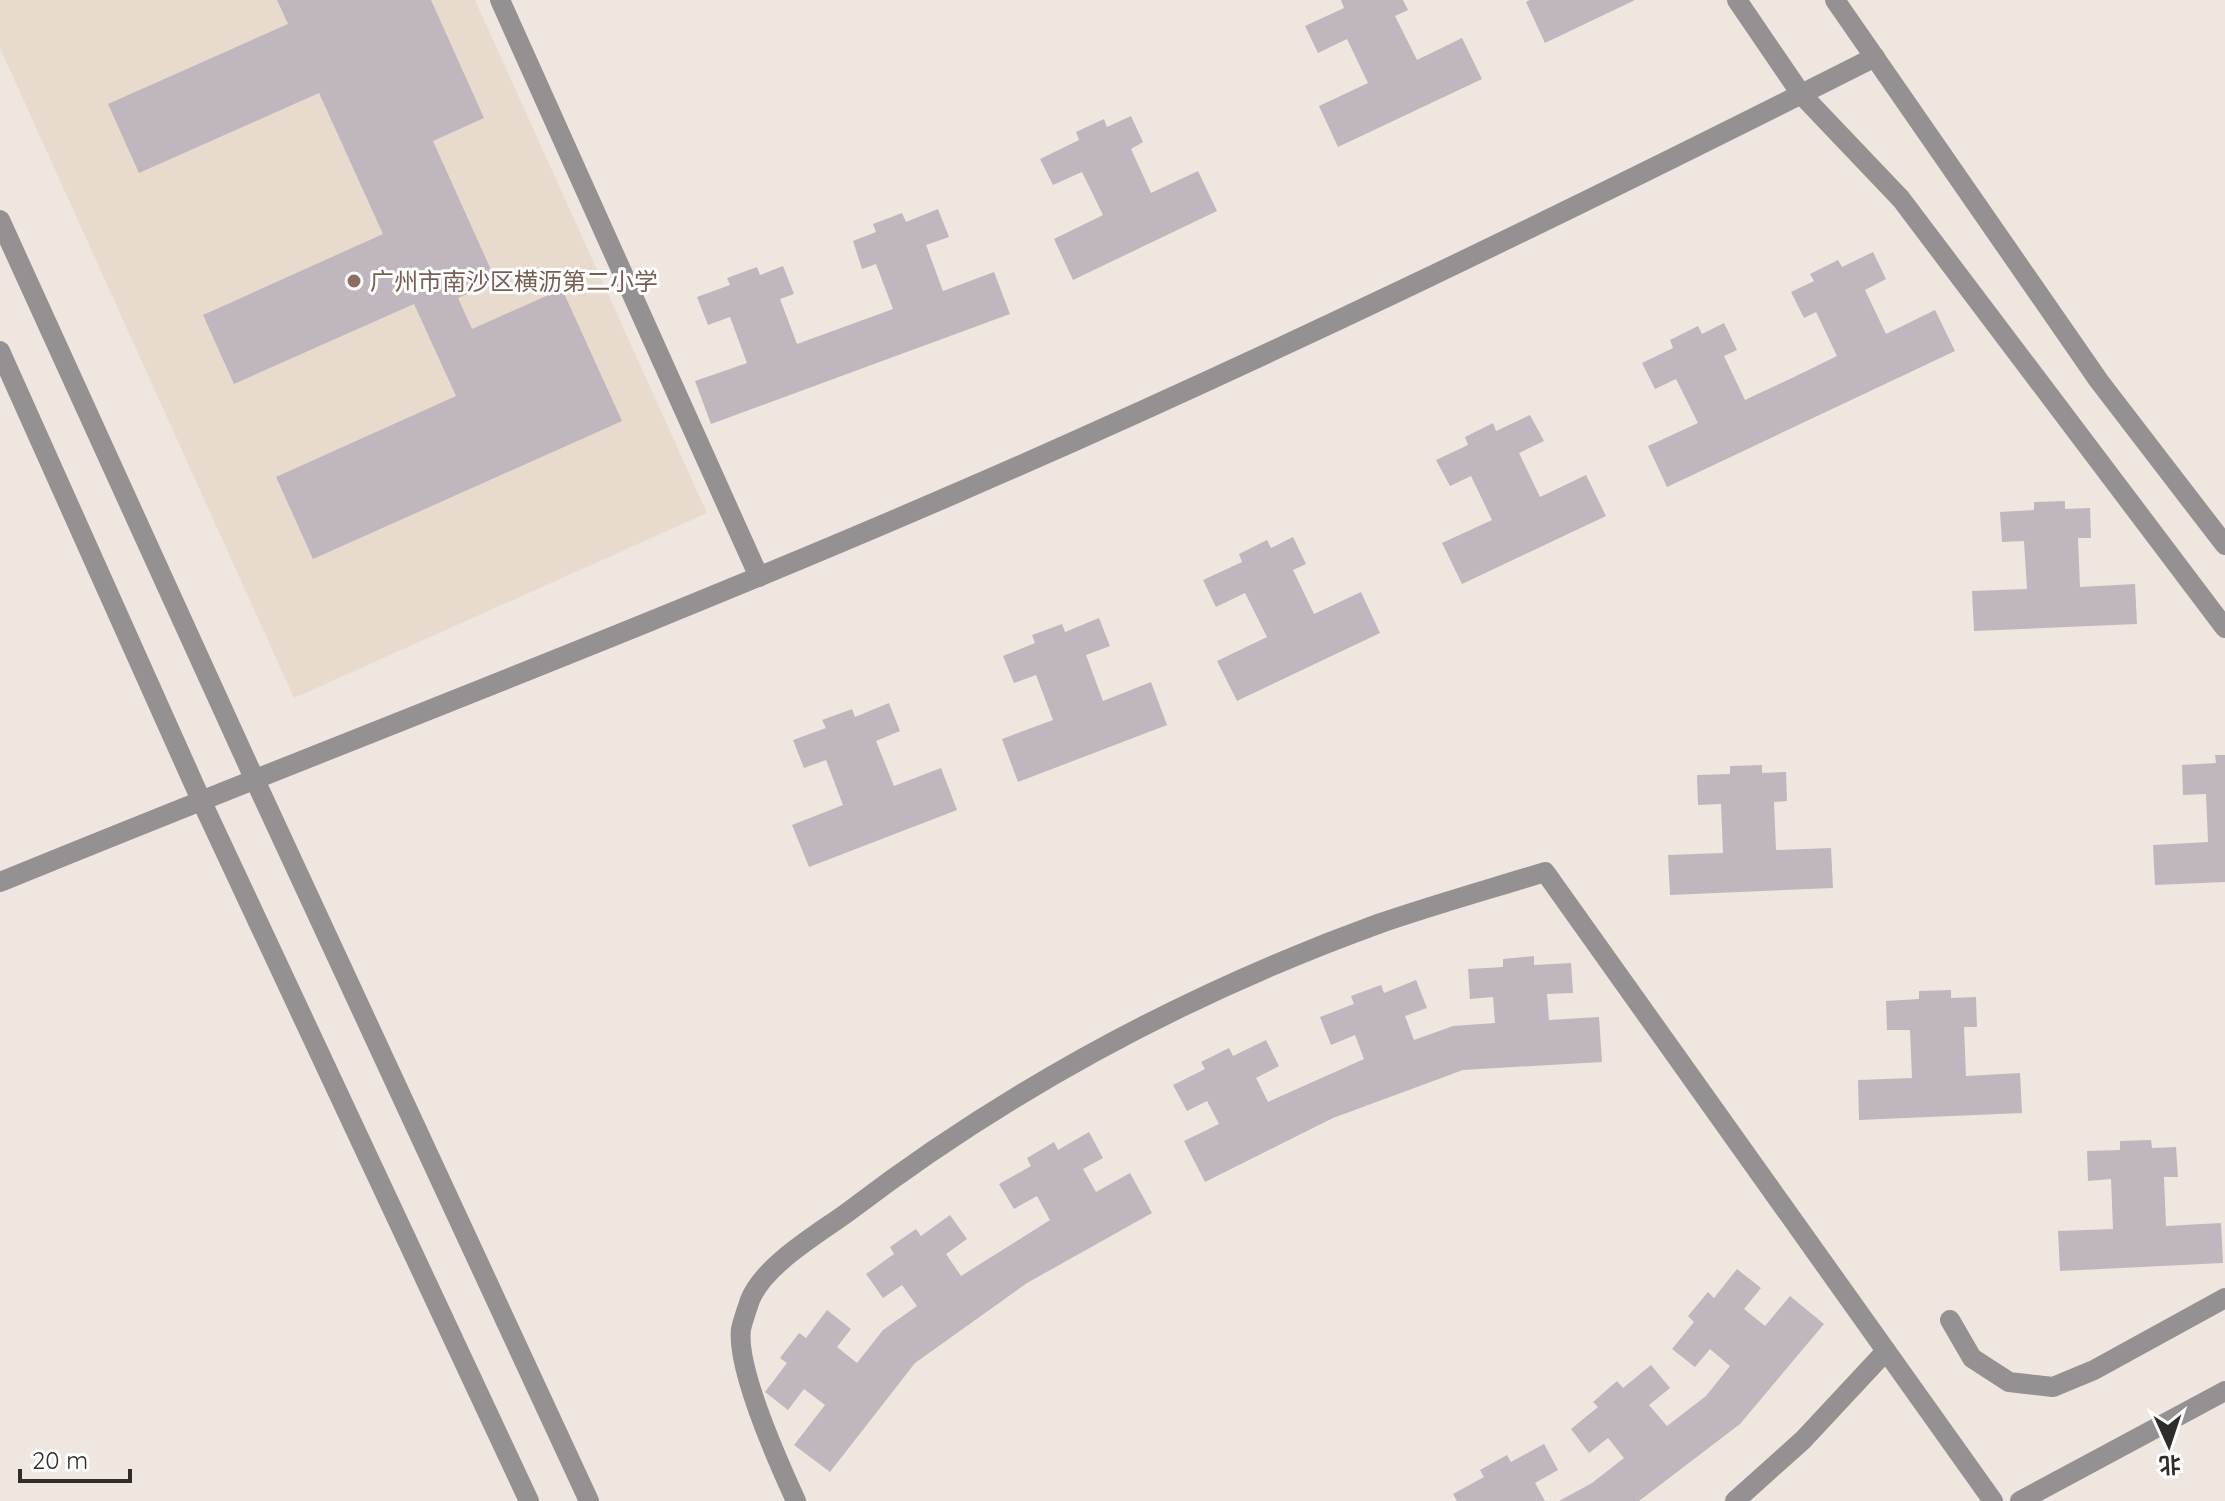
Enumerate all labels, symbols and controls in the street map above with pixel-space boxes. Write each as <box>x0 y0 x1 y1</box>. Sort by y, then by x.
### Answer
place label: 广州市南沙区横沥第二小学 <box>370 266 658 296</box>
marker: 广州市南沙区横沥第二小学 <box>345 272 363 290</box>
north arrow <box>2129 1405 2209 1485</box>
scale bar <box>20 1433 130 1483</box>
text: 20 m <box>32 1445 88 1475</box>
text: 北 <box>2158 1450 2182 1480</box>

